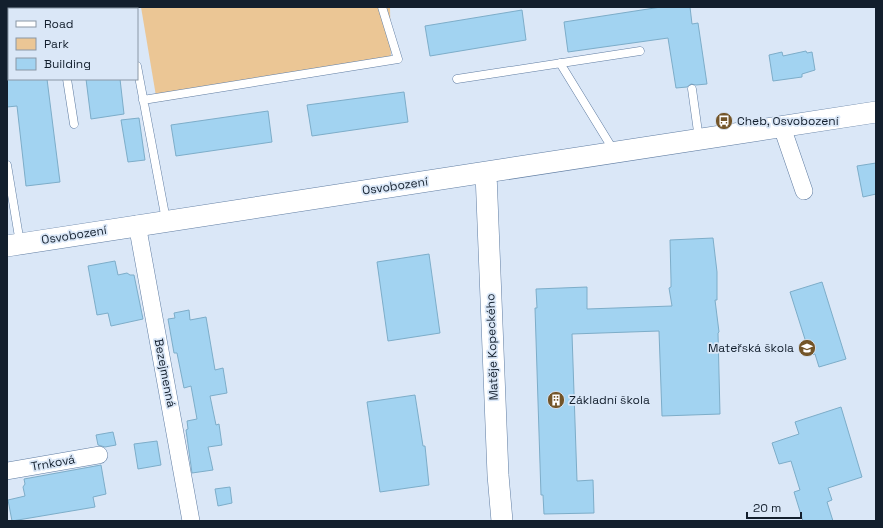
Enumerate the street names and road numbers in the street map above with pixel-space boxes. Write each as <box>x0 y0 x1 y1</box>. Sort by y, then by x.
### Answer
street label: Osvobození <box>361 173 429 199</box>
street label: Osvobození <box>40 222 108 248</box>
street label: Matěje Kopeckého <box>482 293 502 401</box>
street label: Bezejmenná <box>150 337 180 409</box>
street label: Trnková <box>30 451 76 475</box>

